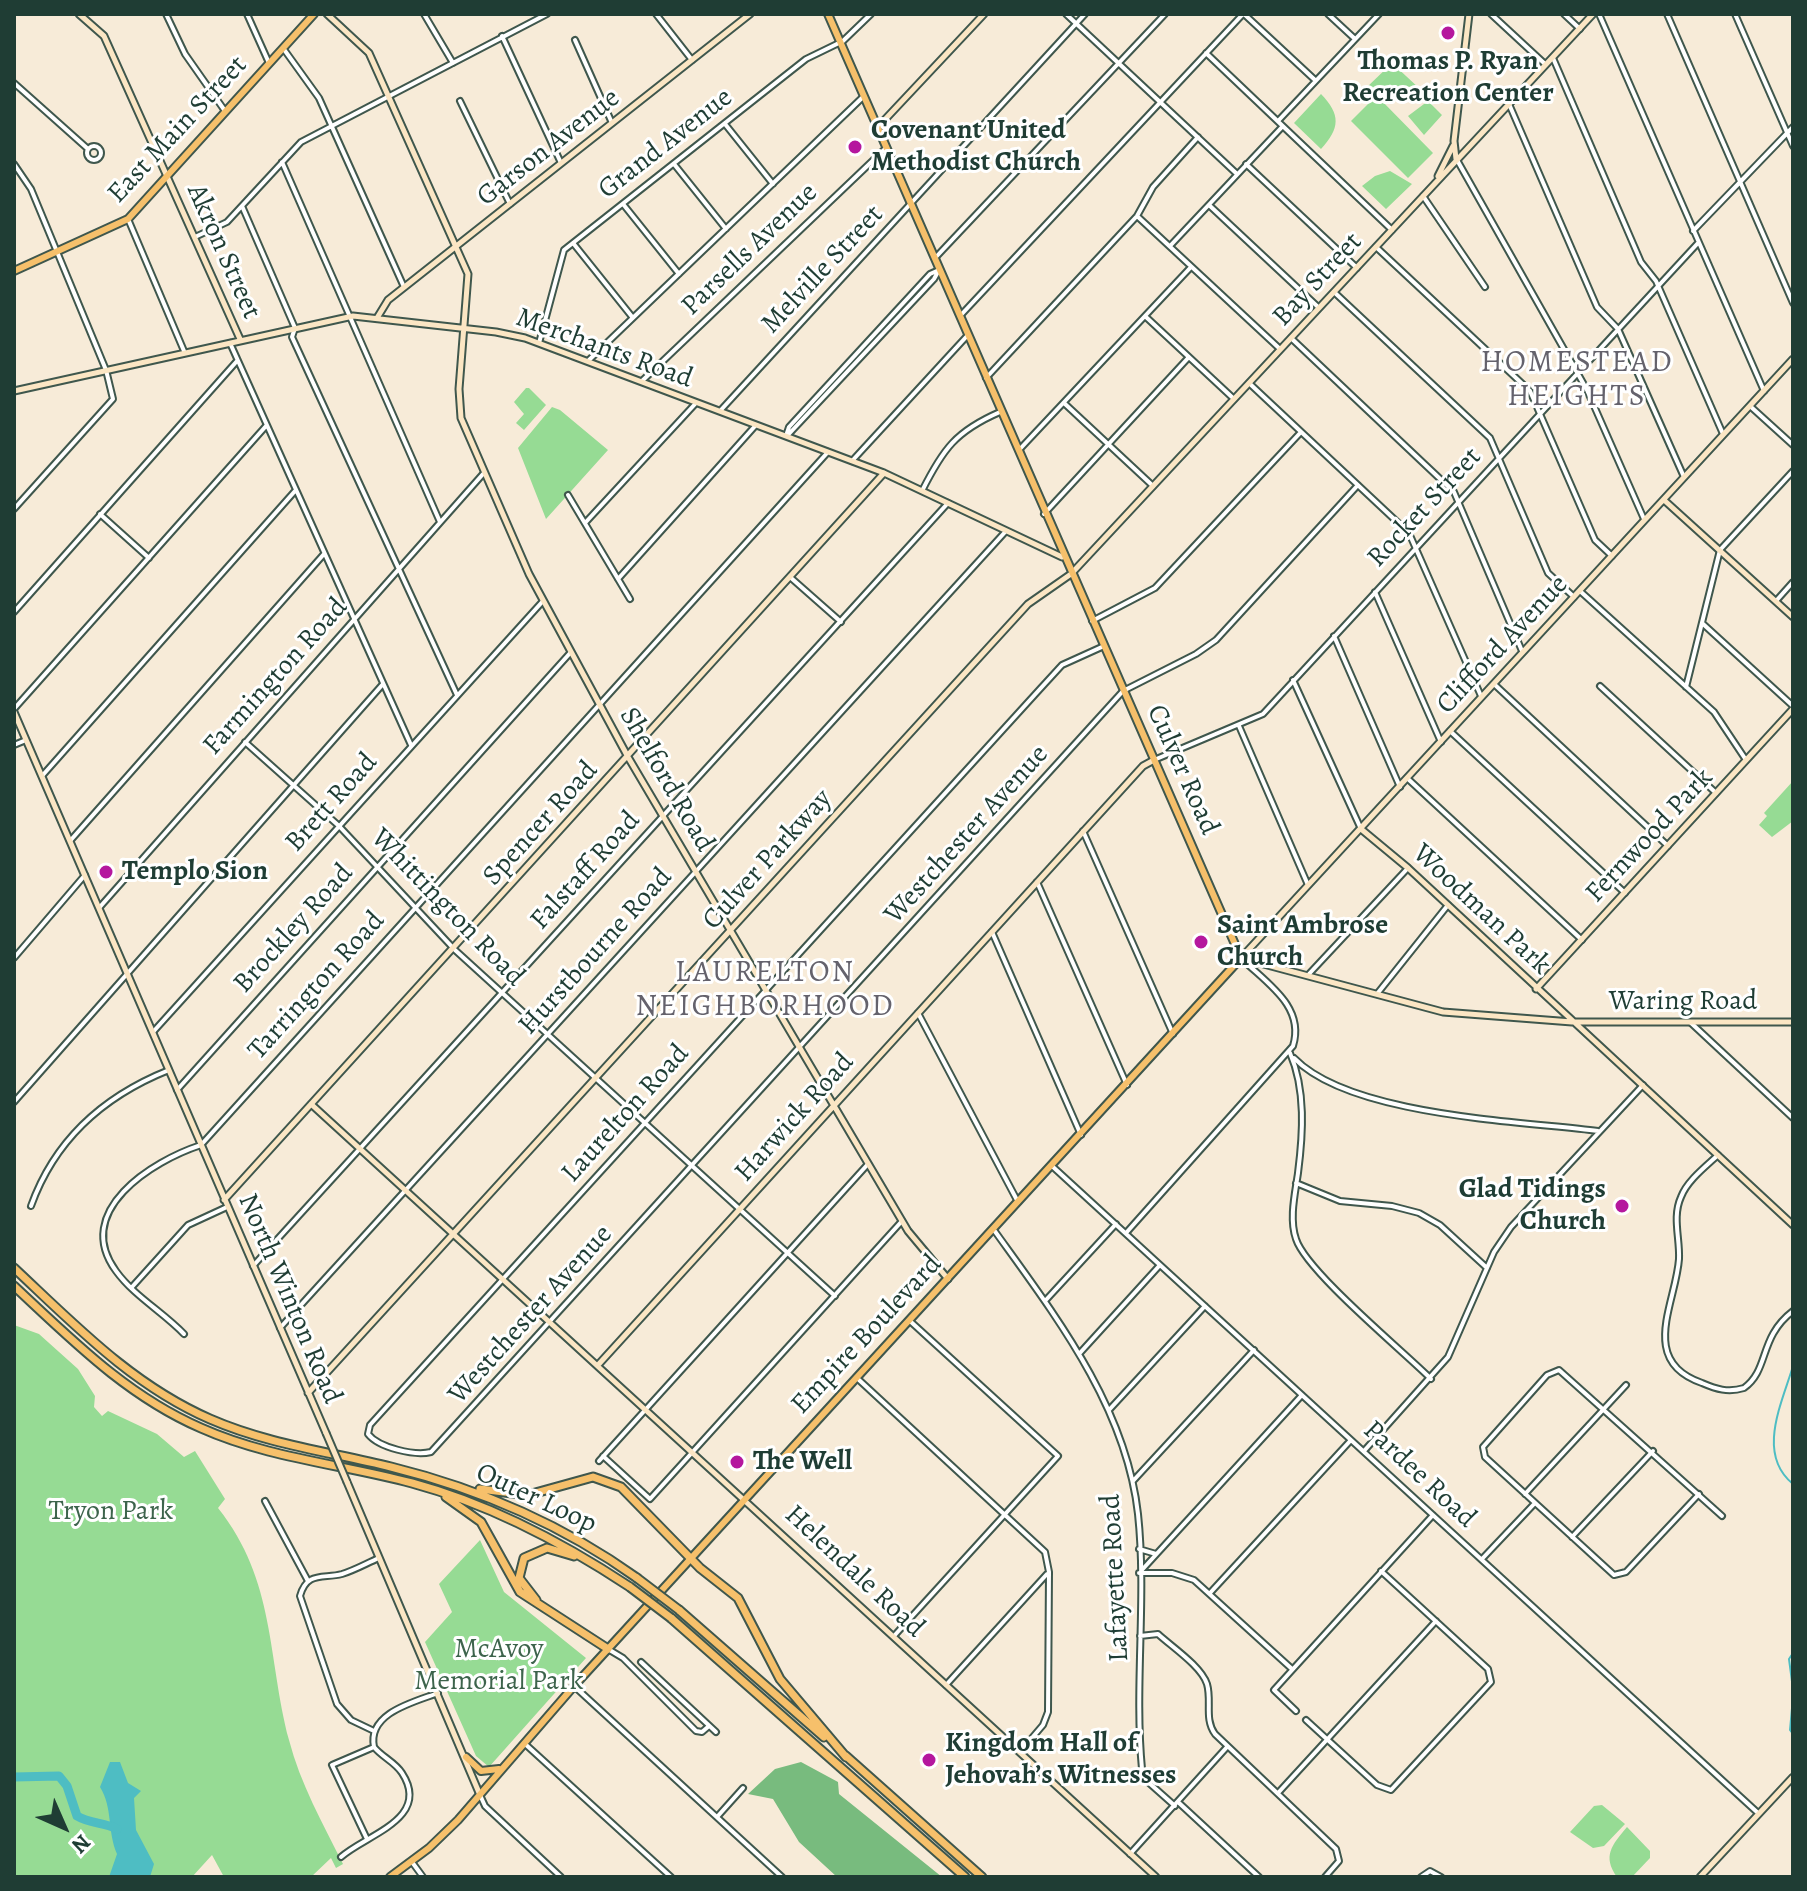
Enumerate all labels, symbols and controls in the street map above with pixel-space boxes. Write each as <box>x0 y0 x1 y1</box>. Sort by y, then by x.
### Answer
marker: Thomas P. Ryan Recreation Center <box>1439 24 1457 42</box>
place label: Thomas P. Ryan Recreation Center <box>1342 45 1554 111</box>
street label: East Main Street <box>101 49 255 211</box>
street label: Grand Avenue <box>592 81 740 207</box>
street label: Garson Avenue <box>471 82 627 214</box>
place label: Covenant United Methodist Church <box>871 114 1081 180</box>
marker: Covenant United Methodist Church <box>846 138 864 156</box>
street label: Parsells Avenue <box>675 177 825 323</box>
street label: Akron Street <box>178 179 268 325</box>
street label: Melville Street <box>755 199 891 341</box>
street label: Bay Street <box>1266 226 1370 334</box>
street label: Merchants Road <box>511 301 697 397</box>
district label: HOMESTEAD HEIGHTS <box>1480 346 1674 416</box>
street label: Rocket Street <box>1361 441 1489 575</box>
street label: Clifford Avenue <box>1430 569 1576 721</box>
street label: Farmington Road <box>197 592 355 762</box>
street label: Culver Road <box>1138 700 1226 840</box>
street label: Shelford Road <box>611 702 721 858</box>
street label: Westchester Avenue <box>878 739 1056 931</box>
street label: Brett Road <box>279 747 385 859</box>
street label: Spencer Road <box>476 755 606 893</box>
street label: Fernwood Park <box>1579 762 1721 910</box>
street label: Culver Parkway <box>696 783 840 937</box>
street label: Falstaff Road <box>524 805 648 937</box>
street label: Whittington Road <box>363 822 531 994</box>
street label: Woodman Park <box>1405 837 1557 983</box>
place label: Templo Sion <box>122 855 268 889</box>
street label: Brockley Road <box>227 857 361 1001</box>
street label: Hurstbourne Road <box>512 862 680 1042</box>
marker: Templo Sion <box>97 863 115 881</box>
street label: Tarrington Road <box>242 905 392 1067</box>
place label: Saint Ambrose Church <box>1217 909 1388 975</box>
marker: Saint Ambrose Church <box>1192 933 1210 951</box>
district label: LAURELTON NEIGHBORHOOD <box>636 956 894 1026</box>
street label: Waring Road <box>1609 985 1757 1019</box>
street label: Laurelton Road <box>555 1038 697 1190</box>
street label: Harwick Road <box>728 1047 862 1189</box>
place label: Glad Tidings Church <box>1459 1173 1606 1239</box>
street label: North Winton Road <box>230 1189 348 1409</box>
marker: Glad Tidings Church <box>1613 1197 1631 1215</box>
street label: Westchester Avenue <box>442 1219 620 1411</box>
street label: Empire Boulevard <box>785 1248 949 1422</box>
street label: Pardee Road <box>1355 1414 1483 1536</box>
place label: The Well <box>753 1445 852 1479</box>
marker: The Well <box>728 1453 746 1471</box>
street label: Outer Loop <box>470 1456 602 1542</box>
street label: Lafayette Road <box>1095 1493 1137 1663</box>
park label: Tryon Park <box>48 1495 174 1529</box>
street label: Helendale Road <box>777 1499 931 1645</box>
park label: McAvoy Memorial Park <box>414 1633 584 1699</box>
place label: Kingdom Hall of Jehovah’s Witnesses <box>945 1727 1177 1793</box>
marker: Kingdom Hall of Jehovah’s Witnesses <box>920 1751 938 1769</box>
north arrow <box>24 1787 104 1867</box>
text: N <box>65 1828 97 1860</box>

